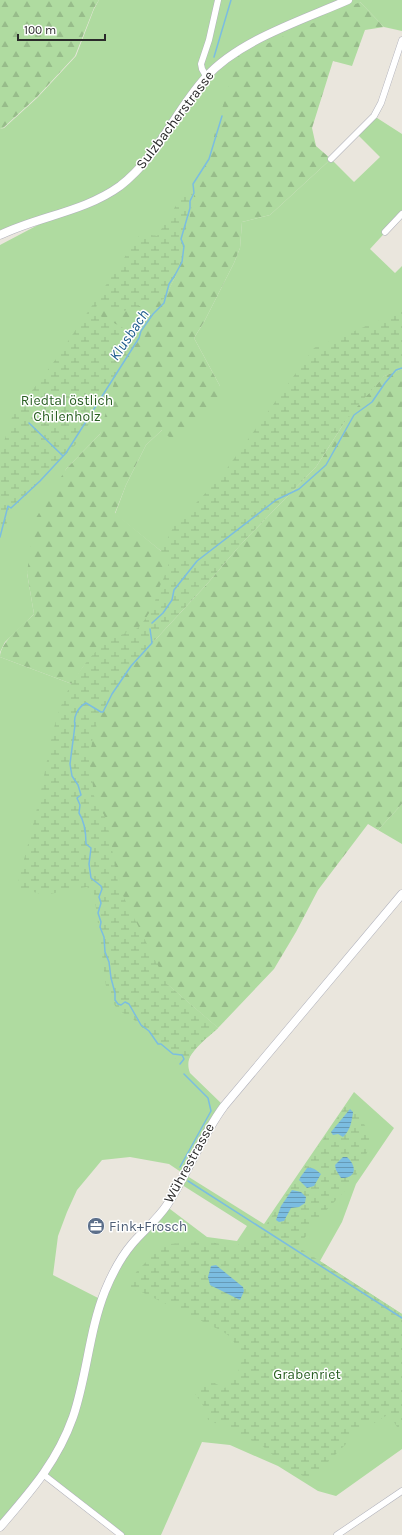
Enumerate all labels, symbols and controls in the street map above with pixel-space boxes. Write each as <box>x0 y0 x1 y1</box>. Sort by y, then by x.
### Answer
scale bar <box>18 16 105 42</box>
text: 100 m <box>24 23 56 37</box>
street label: Sulzbacherstrasse <box>132 67 218 173</box>
water label: Klusbach <box>105 306 153 364</box>
park label: Riedtal östlich Chilenholz <box>21 392 113 425</box>
street label: Wührestrasse <box>160 1120 218 1206</box>
office icon: Fink+Frosch <box>86 1216 106 1236</box>
place label: Fink+Frosch <box>109 1218 187 1235</box>
park label: Grabenriet <box>273 1366 341 1383</box>

